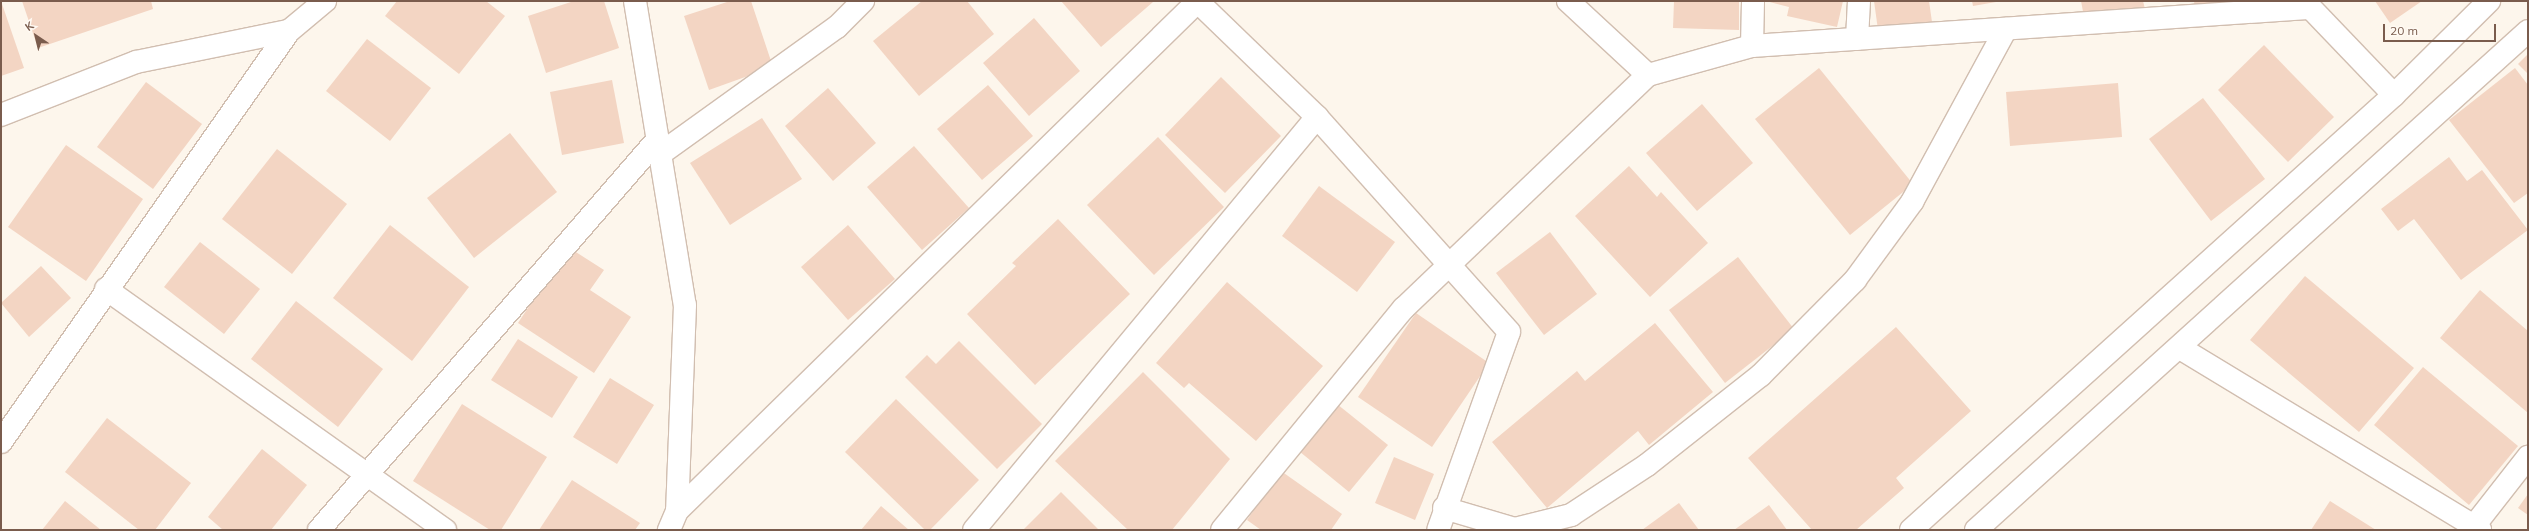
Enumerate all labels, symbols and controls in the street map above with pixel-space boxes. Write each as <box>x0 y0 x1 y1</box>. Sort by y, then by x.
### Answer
north arrow <box>16 16 56 56</box>
scale bar <box>2385 16 2498 42</box>
text: K <box>22 18 36 34</box>
text: 20 m <box>2390 23 2418 38</box>

